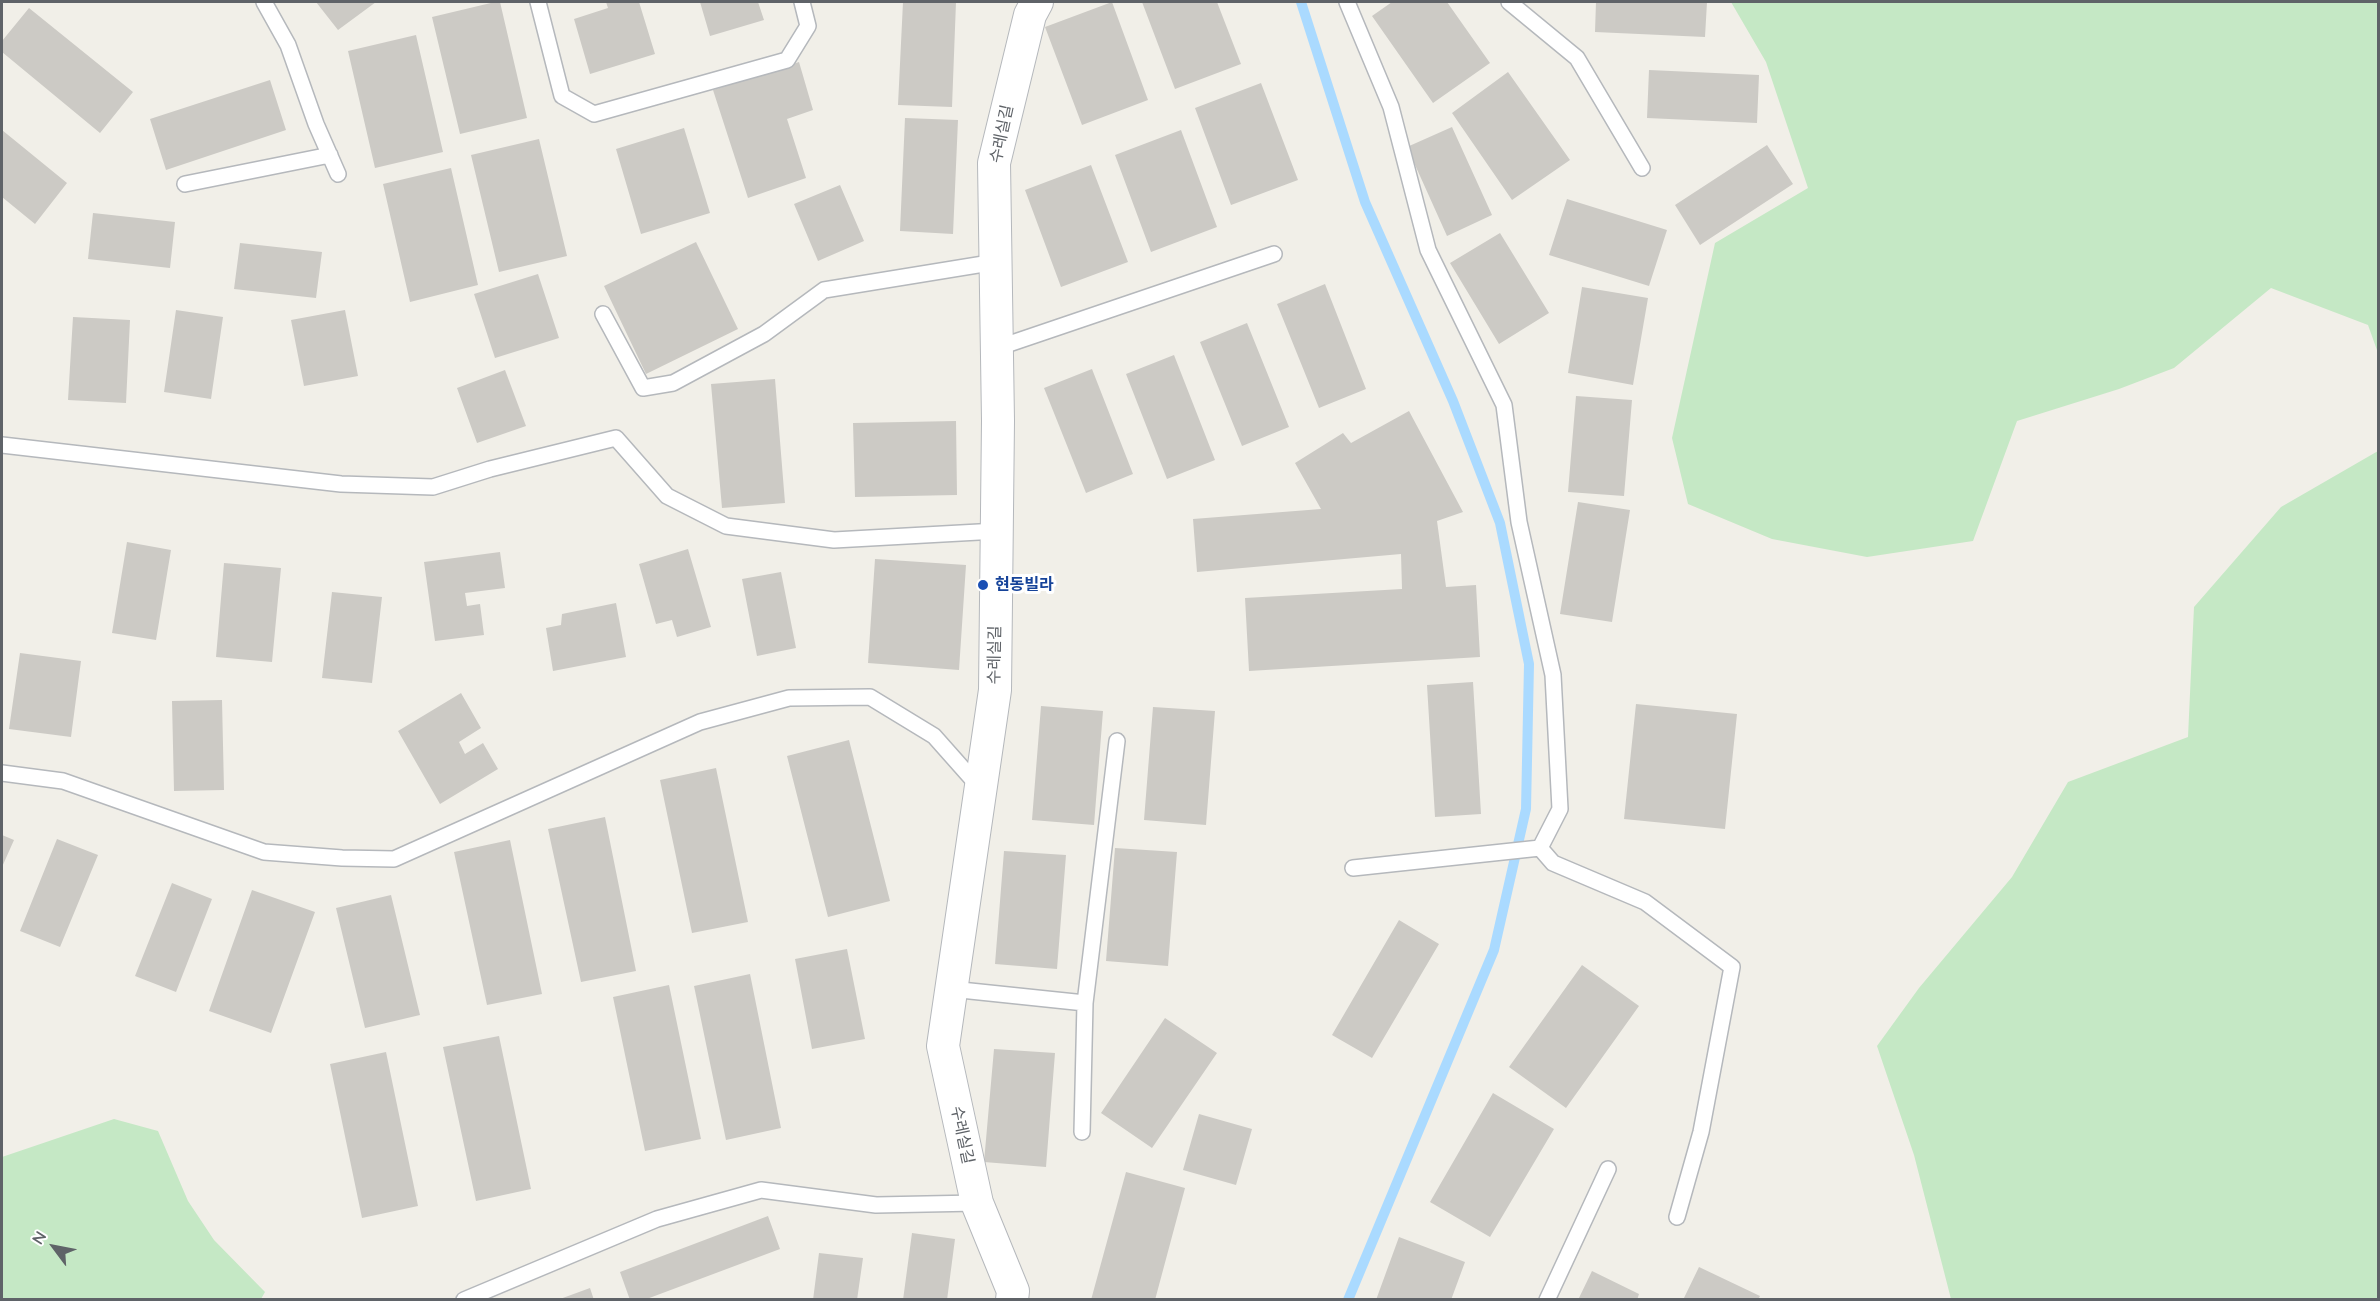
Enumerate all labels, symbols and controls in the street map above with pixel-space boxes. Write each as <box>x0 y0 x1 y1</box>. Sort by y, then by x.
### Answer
street label: 수레실길 <box>986 103 1018 165</box>
place label: 현동빌라 <box>995 575 1054 595</box>
marker: 현동빌라 <box>976 578 990 592</box>
street label: 수레실길 <box>985 625 1005 685</box>
street label: 수레실길 <box>946 1104 978 1166</box>
north arrow <box>24 1217 84 1277</box>
text: N <box>27 1227 50 1248</box>

